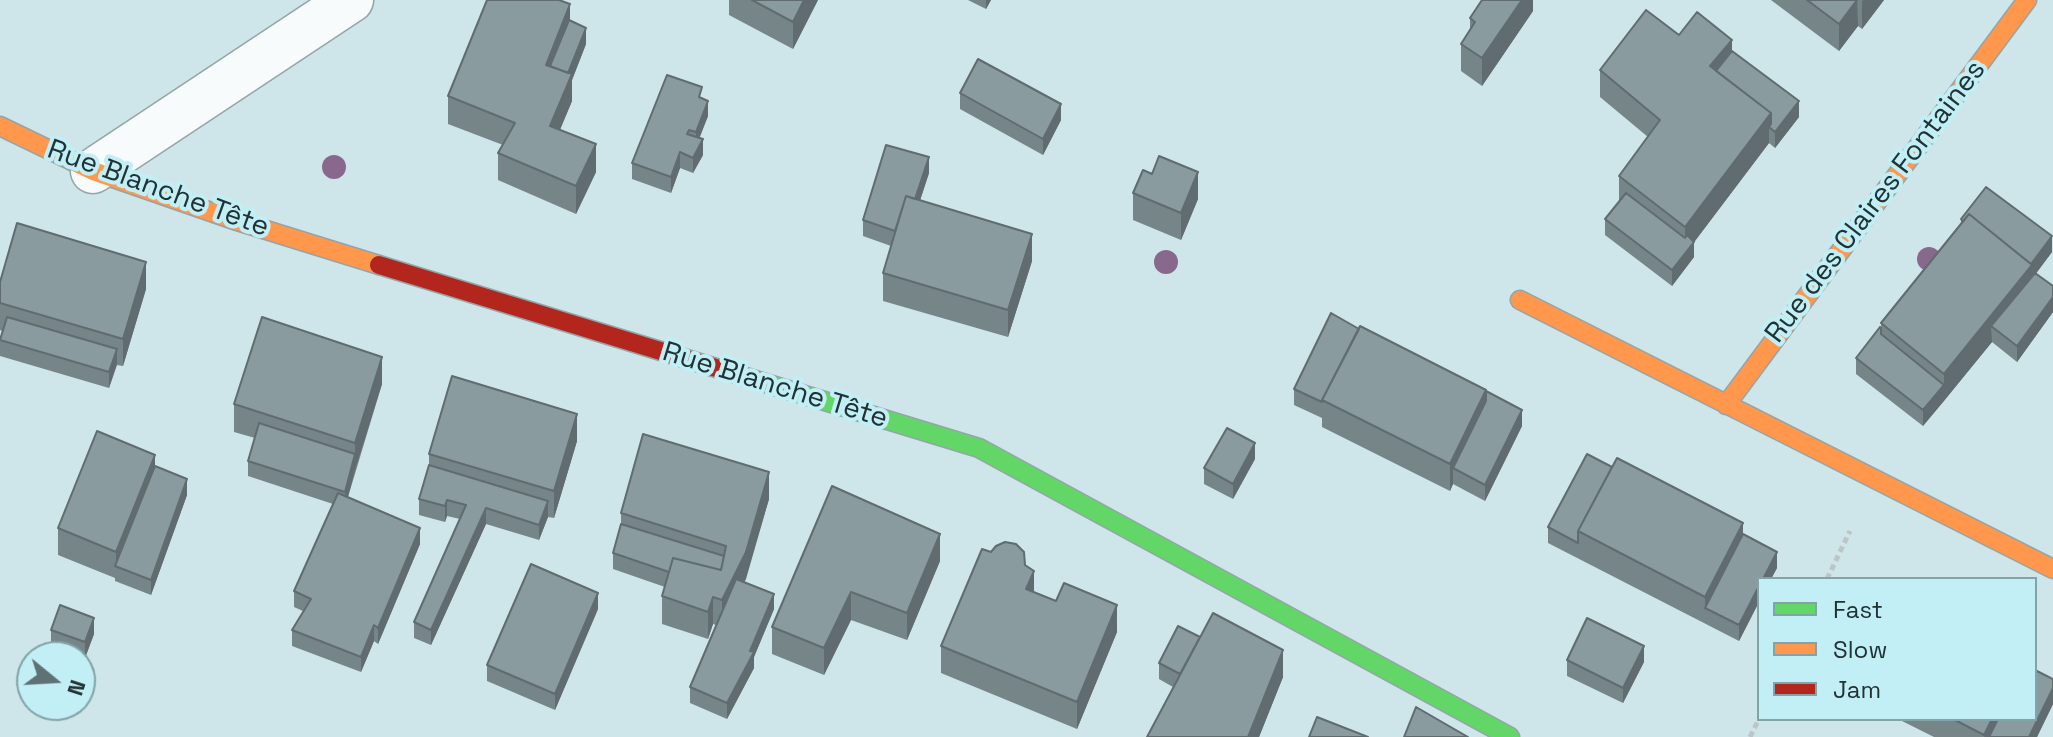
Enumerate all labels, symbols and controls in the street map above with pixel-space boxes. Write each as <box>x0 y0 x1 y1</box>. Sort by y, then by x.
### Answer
street label: Rue des Claires Fontaines <box>1759 54 1993 350</box>
street label: Rue Blanche Tête <box>43 133 273 245</box>
street label: Rue Blanche Tête <box>658 336 892 436</box>
legend <box>1757 577 2037 721</box>
text: Fast <box>1833 594 1883 625</box>
text: Slow <box>1833 634 1887 665</box>
north arrow <box>16 641 96 721</box>
text: Jam <box>1833 674 1881 705</box>
text: N <box>61 676 93 699</box>

